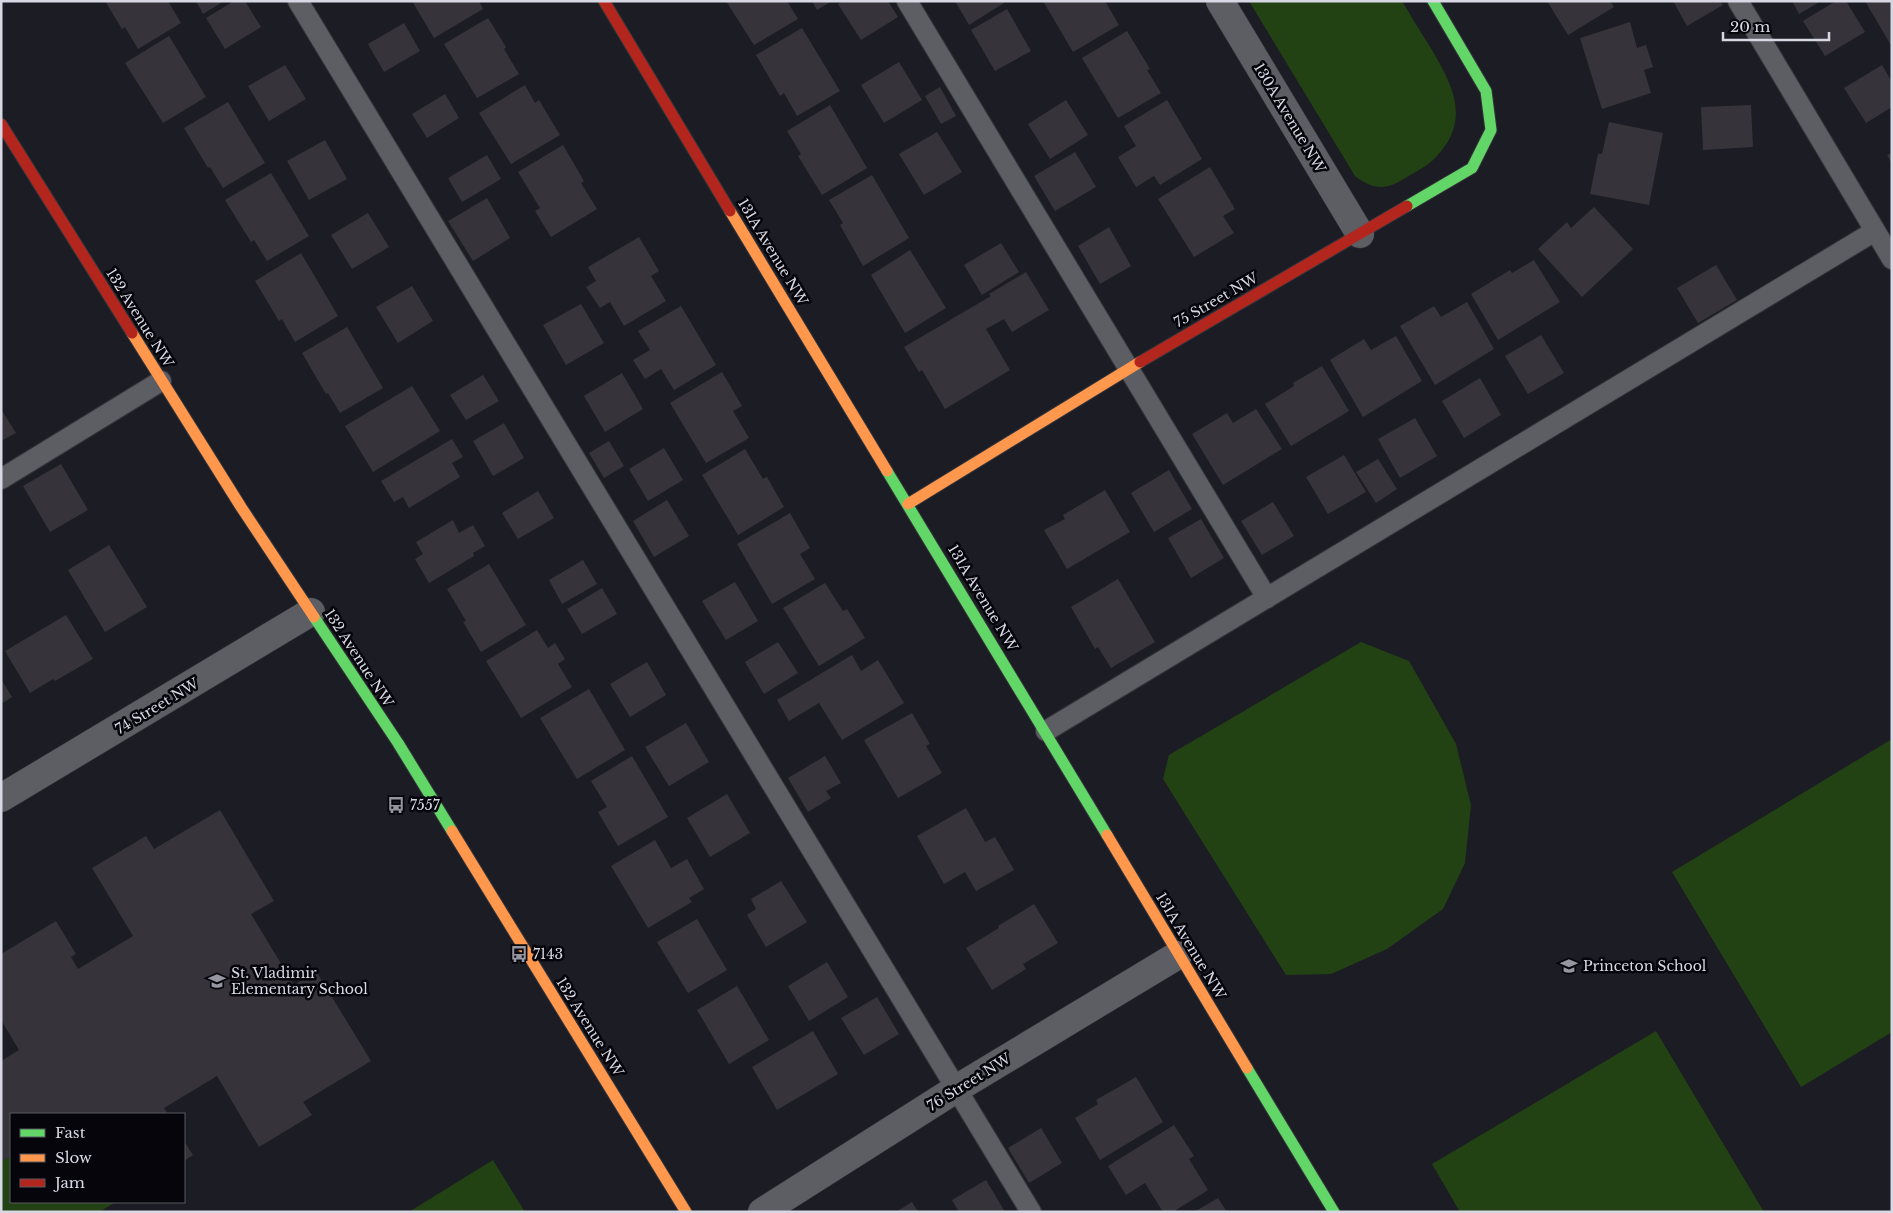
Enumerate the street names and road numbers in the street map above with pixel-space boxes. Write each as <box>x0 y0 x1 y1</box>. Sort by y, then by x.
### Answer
street label: 130A Avenue NW <box>1250 60 1330 177</box>
street label: 131A Avenue NW <box>734 195 812 309</box>
street label: 132 Avenue NW <box>102 265 178 371</box>
street label: 75 Street NW <box>1171 268 1262 331</box>
street label: 131A Avenue NW <box>944 541 1022 655</box>
street label: 132 Avenue NW <box>321 606 398 711</box>
street label: 74 Street NW <box>112 674 202 738</box>
street label: 131A Avenue NW <box>1152 889 1230 1003</box>
street label: 132 Avenue NW <box>552 974 628 1080</box>
street label: 76 Street NW <box>924 1049 1015 1115</box>

